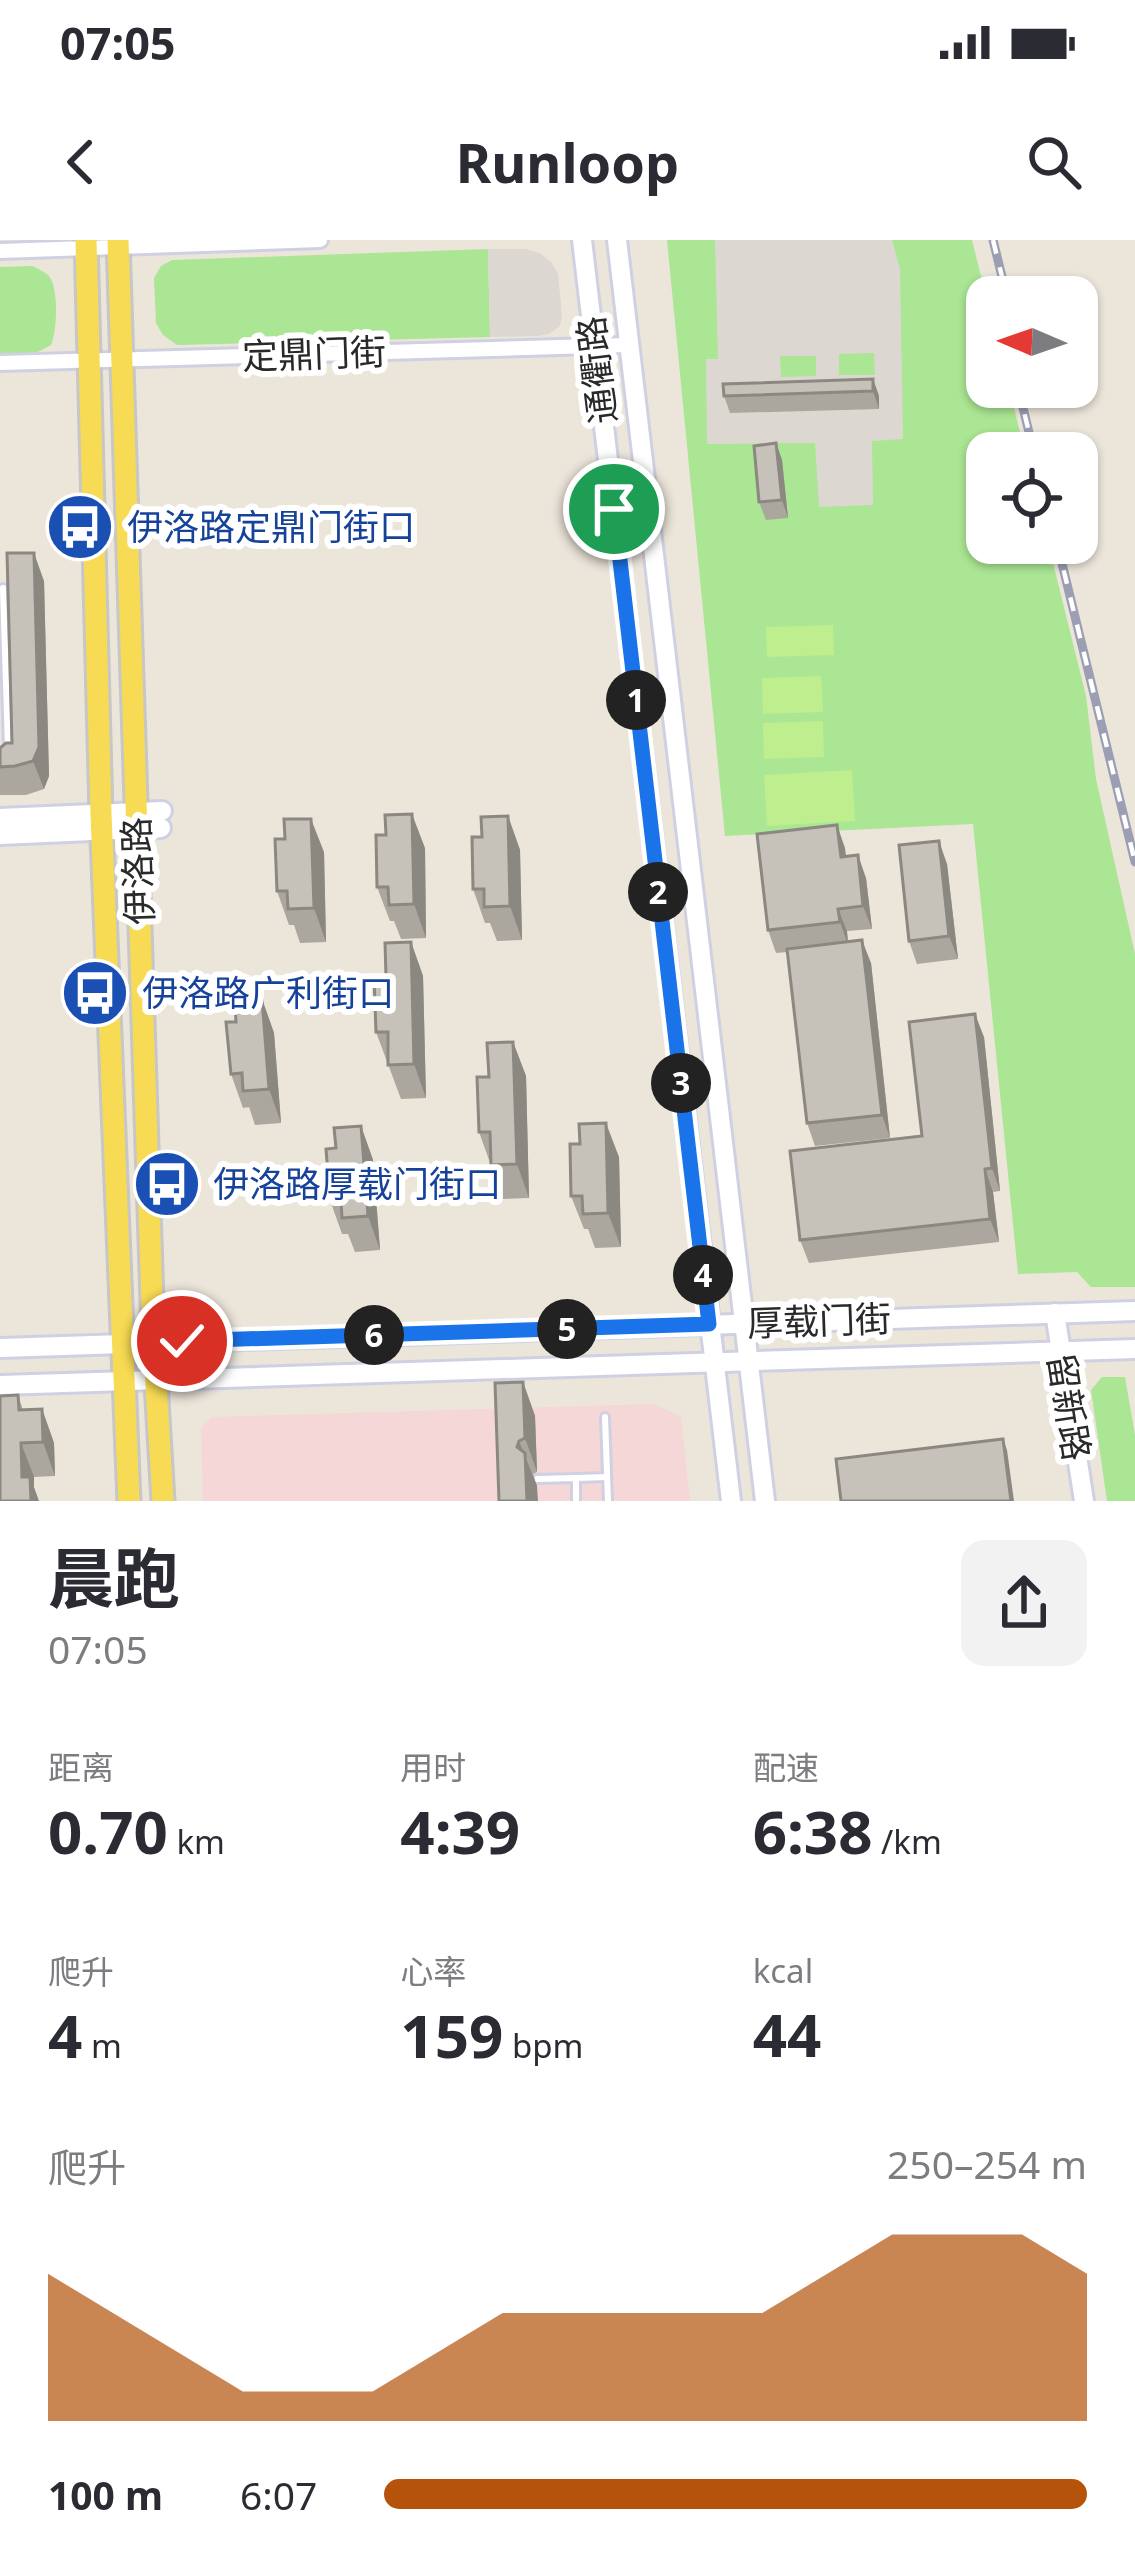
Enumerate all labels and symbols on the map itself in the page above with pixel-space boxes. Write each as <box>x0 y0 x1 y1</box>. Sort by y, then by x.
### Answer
north arrow <box>966 276 1098 408</box>
street label: 通衢路 <box>566 313 627 427</box>
street label: 定鼎门街 <box>241 327 387 380</box>
pin <box>563 458 665 560</box>
bus stop icon: 伊洛路定鼎门街口 <box>45 492 115 562</box>
place label: 伊洛路定鼎门街口 <box>127 502 415 551</box>
pin: 1 <box>606 670 666 730</box>
street label: 伊洛路 <box>111 816 164 926</box>
pin: 2 <box>628 862 688 922</box>
bus stop icon: 伊洛路广利街口 <box>60 958 130 1028</box>
place label: 伊洛路广利街口 <box>142 968 394 1017</box>
pin: 3 <box>651 1053 711 1113</box>
bus stop icon: 伊洛路厚载门街口 <box>132 1149 202 1219</box>
place label: 伊洛路厚载门街口 <box>213 1159 501 1208</box>
pin: 4 <box>673 1245 733 1305</box>
pin <box>131 1290 233 1392</box>
street label: 厚载门街 <box>746 1294 892 1347</box>
pin: 5 <box>537 1299 597 1359</box>
pin: 6 <box>344 1305 404 1365</box>
street label: 留新路 <box>1037 1350 1102 1464</box>

